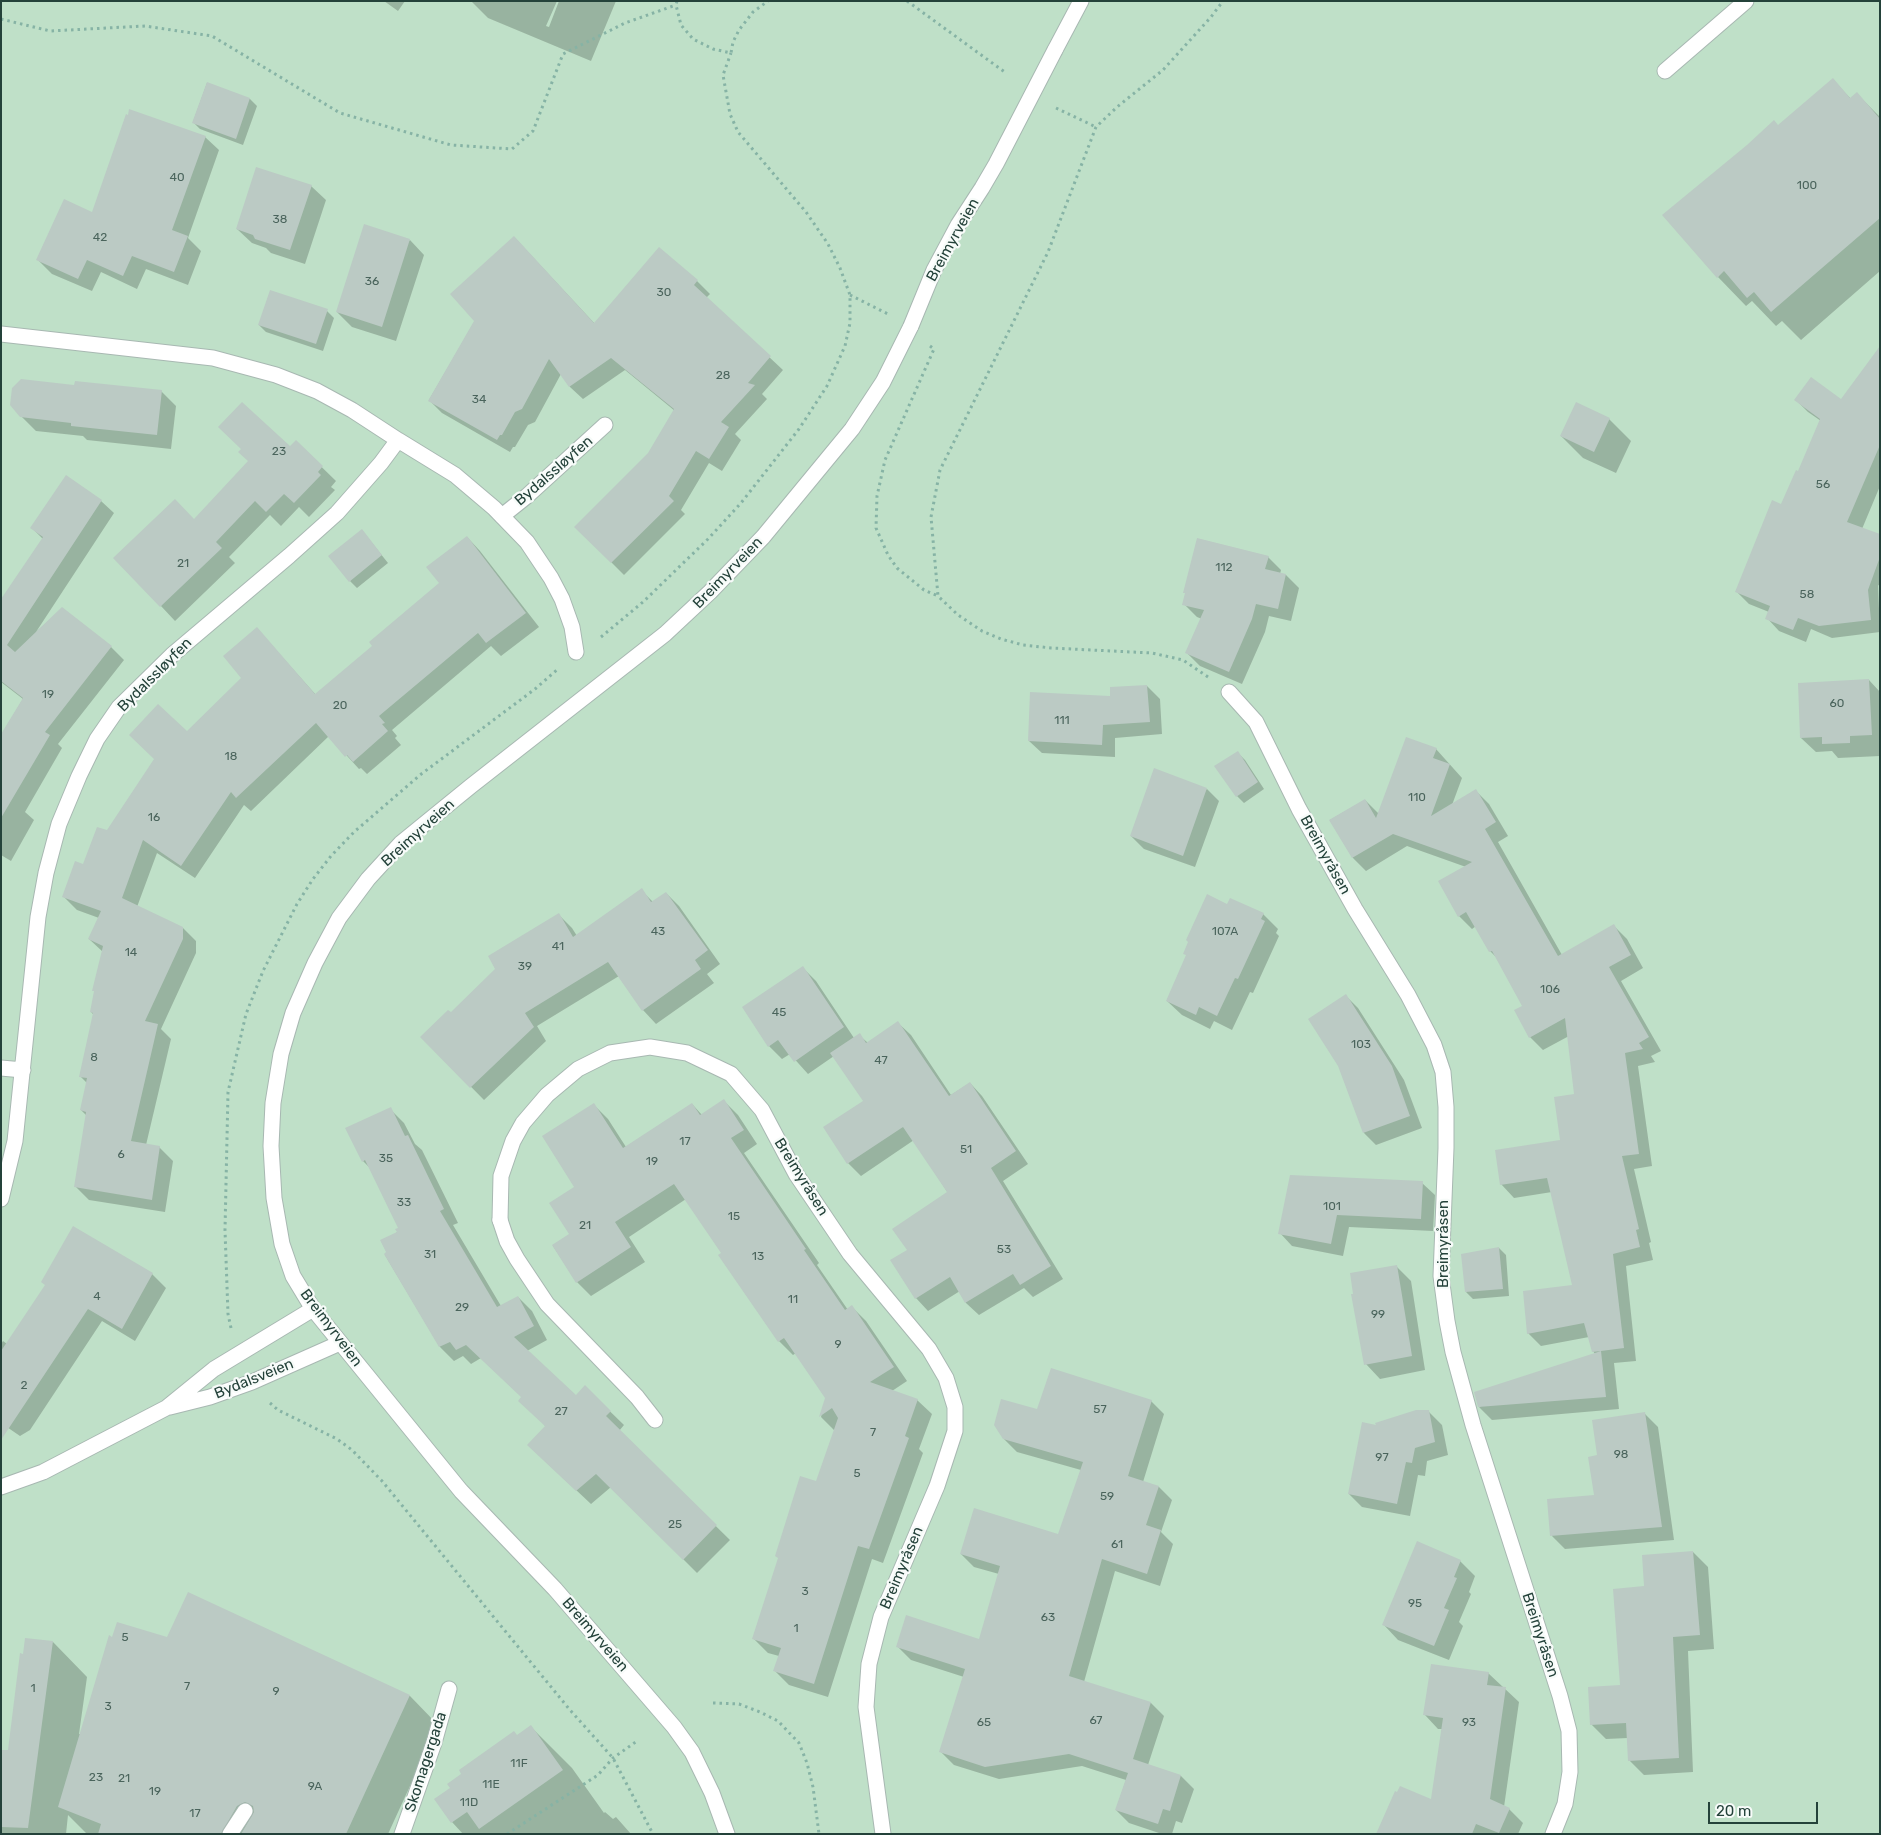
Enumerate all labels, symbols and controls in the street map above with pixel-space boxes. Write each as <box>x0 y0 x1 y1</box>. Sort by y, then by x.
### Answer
house number: 40 <box>169 171 185 185</box>
house number: 100 <box>1797 179 1817 193</box>
street label: Breimyrveien <box>923 195 983 285</box>
house number: 38 <box>273 213 287 227</box>
house number: 42 <box>93 231 107 245</box>
house number: 36 <box>365 275 379 289</box>
house number: 30 <box>657 286 671 300</box>
house number: 28 <box>716 369 730 383</box>
house number: 34 <box>472 393 486 407</box>
street label: Bydalssløyfen <box>511 432 597 510</box>
house number: 23 <box>272 445 286 459</box>
house number: 56 <box>1816 478 1830 492</box>
street label: Breimyrveien <box>689 534 767 612</box>
house number: 21 <box>177 557 189 571</box>
house number: 112 <box>1215 561 1233 575</box>
house number: 58 <box>1800 588 1814 602</box>
street label: Bydalssløyfen <box>114 634 196 716</box>
house number: 19 <box>42 688 54 702</box>
house number: 60 <box>1830 697 1844 711</box>
house number: 20 <box>333 699 347 713</box>
house number: 111 <box>1054 714 1070 728</box>
house number: 18 <box>225 750 237 764</box>
house number: 110 <box>1408 791 1426 805</box>
street label: Breimyrveien <box>378 795 458 871</box>
house number: 16 <box>148 811 160 825</box>
street label: Breimyråsen <box>1296 812 1354 898</box>
house number: 43 <box>651 925 665 939</box>
house number: 107A <box>1212 925 1238 939</box>
house number: 41 <box>552 940 564 954</box>
house number: 14 <box>125 946 137 960</box>
house number: 39 <box>518 960 532 974</box>
house number: 106 <box>1540 983 1560 997</box>
house number: 45 <box>772 1006 786 1020</box>
house number: 103 <box>1351 1038 1371 1052</box>
house number: 8 <box>90 1051 98 1065</box>
house number: 47 <box>874 1054 888 1068</box>
house number: 17 <box>679 1135 691 1149</box>
street label: Breimyråsen <box>770 1135 832 1219</box>
house number: 51 <box>960 1143 972 1157</box>
house number: 6 <box>117 1148 125 1162</box>
house number: 35 <box>379 1152 393 1166</box>
house number: 19 <box>646 1155 658 1169</box>
house number: 33 <box>397 1196 411 1210</box>
house number: 101 <box>1323 1200 1341 1214</box>
street label: Breimyråsen <box>1435 1200 1453 1288</box>
house number: 15 <box>728 1210 740 1224</box>
house number: 21 <box>579 1219 591 1233</box>
house number: 53 <box>997 1243 1011 1257</box>
house number: 31 <box>424 1248 436 1262</box>
house number: 13 <box>752 1250 764 1264</box>
street label: Breimyrveien <box>296 1286 366 1370</box>
house number: 4 <box>93 1290 101 1304</box>
house number: 11 <box>788 1293 798 1307</box>
house number: 29 <box>455 1301 469 1315</box>
house number: 99 <box>1371 1308 1385 1322</box>
house number: 9 <box>834 1338 842 1352</box>
street label: Bydalsveien <box>212 1355 296 1403</box>
house number: 2 <box>20 1379 28 1393</box>
house number: 57 <box>1093 1403 1107 1417</box>
house number: 27 <box>554 1405 568 1419</box>
house number: 7 <box>870 1426 876 1440</box>
house number: 98 <box>1614 1448 1628 1462</box>
house number: 97 <box>1375 1451 1389 1465</box>
house number: 5 <box>853 1467 861 1481</box>
house number: 59 <box>1100 1490 1114 1504</box>
house number: 25 <box>668 1518 682 1532</box>
street label: Breimyråsen <box>877 1524 927 1612</box>
house number: 61 <box>1111 1538 1123 1552</box>
house number: 3 <box>801 1585 809 1599</box>
street label: Breimyråsen <box>1518 1590 1562 1680</box>
street label: Breimyrveien <box>558 1594 632 1676</box>
house number: 95 <box>1408 1597 1422 1611</box>
house number: 63 <box>1041 1611 1055 1625</box>
house number: 1 <box>793 1622 799 1636</box>
house number: 5 <box>121 1631 129 1645</box>
house number: 7 <box>184 1680 190 1694</box>
house number: 1 <box>30 1682 36 1696</box>
house number: 9 <box>272 1685 280 1699</box>
house number: 3 <box>104 1700 112 1714</box>
street label: Skomagergada <box>401 1710 451 1814</box>
house number: 67 <box>1089 1714 1103 1728</box>
house number: 65 <box>977 1716 991 1730</box>
house number: 93 <box>1462 1716 1476 1730</box>
house number: 11F <box>510 1757 528 1771</box>
house number: 23 <box>89 1771 103 1785</box>
house number: 21 <box>118 1772 130 1786</box>
house number: 11E <box>482 1778 500 1792</box>
house number: 9A <box>308 1780 322 1794</box>
house number: 19 <box>149 1785 161 1799</box>
scale bar <box>1711 1792 1821 1824</box>
house number: 11D <box>460 1796 478 1810</box>
text: 20 m <box>1716 1802 1751 1820</box>
house number: 17 <box>189 1807 201 1821</box>

